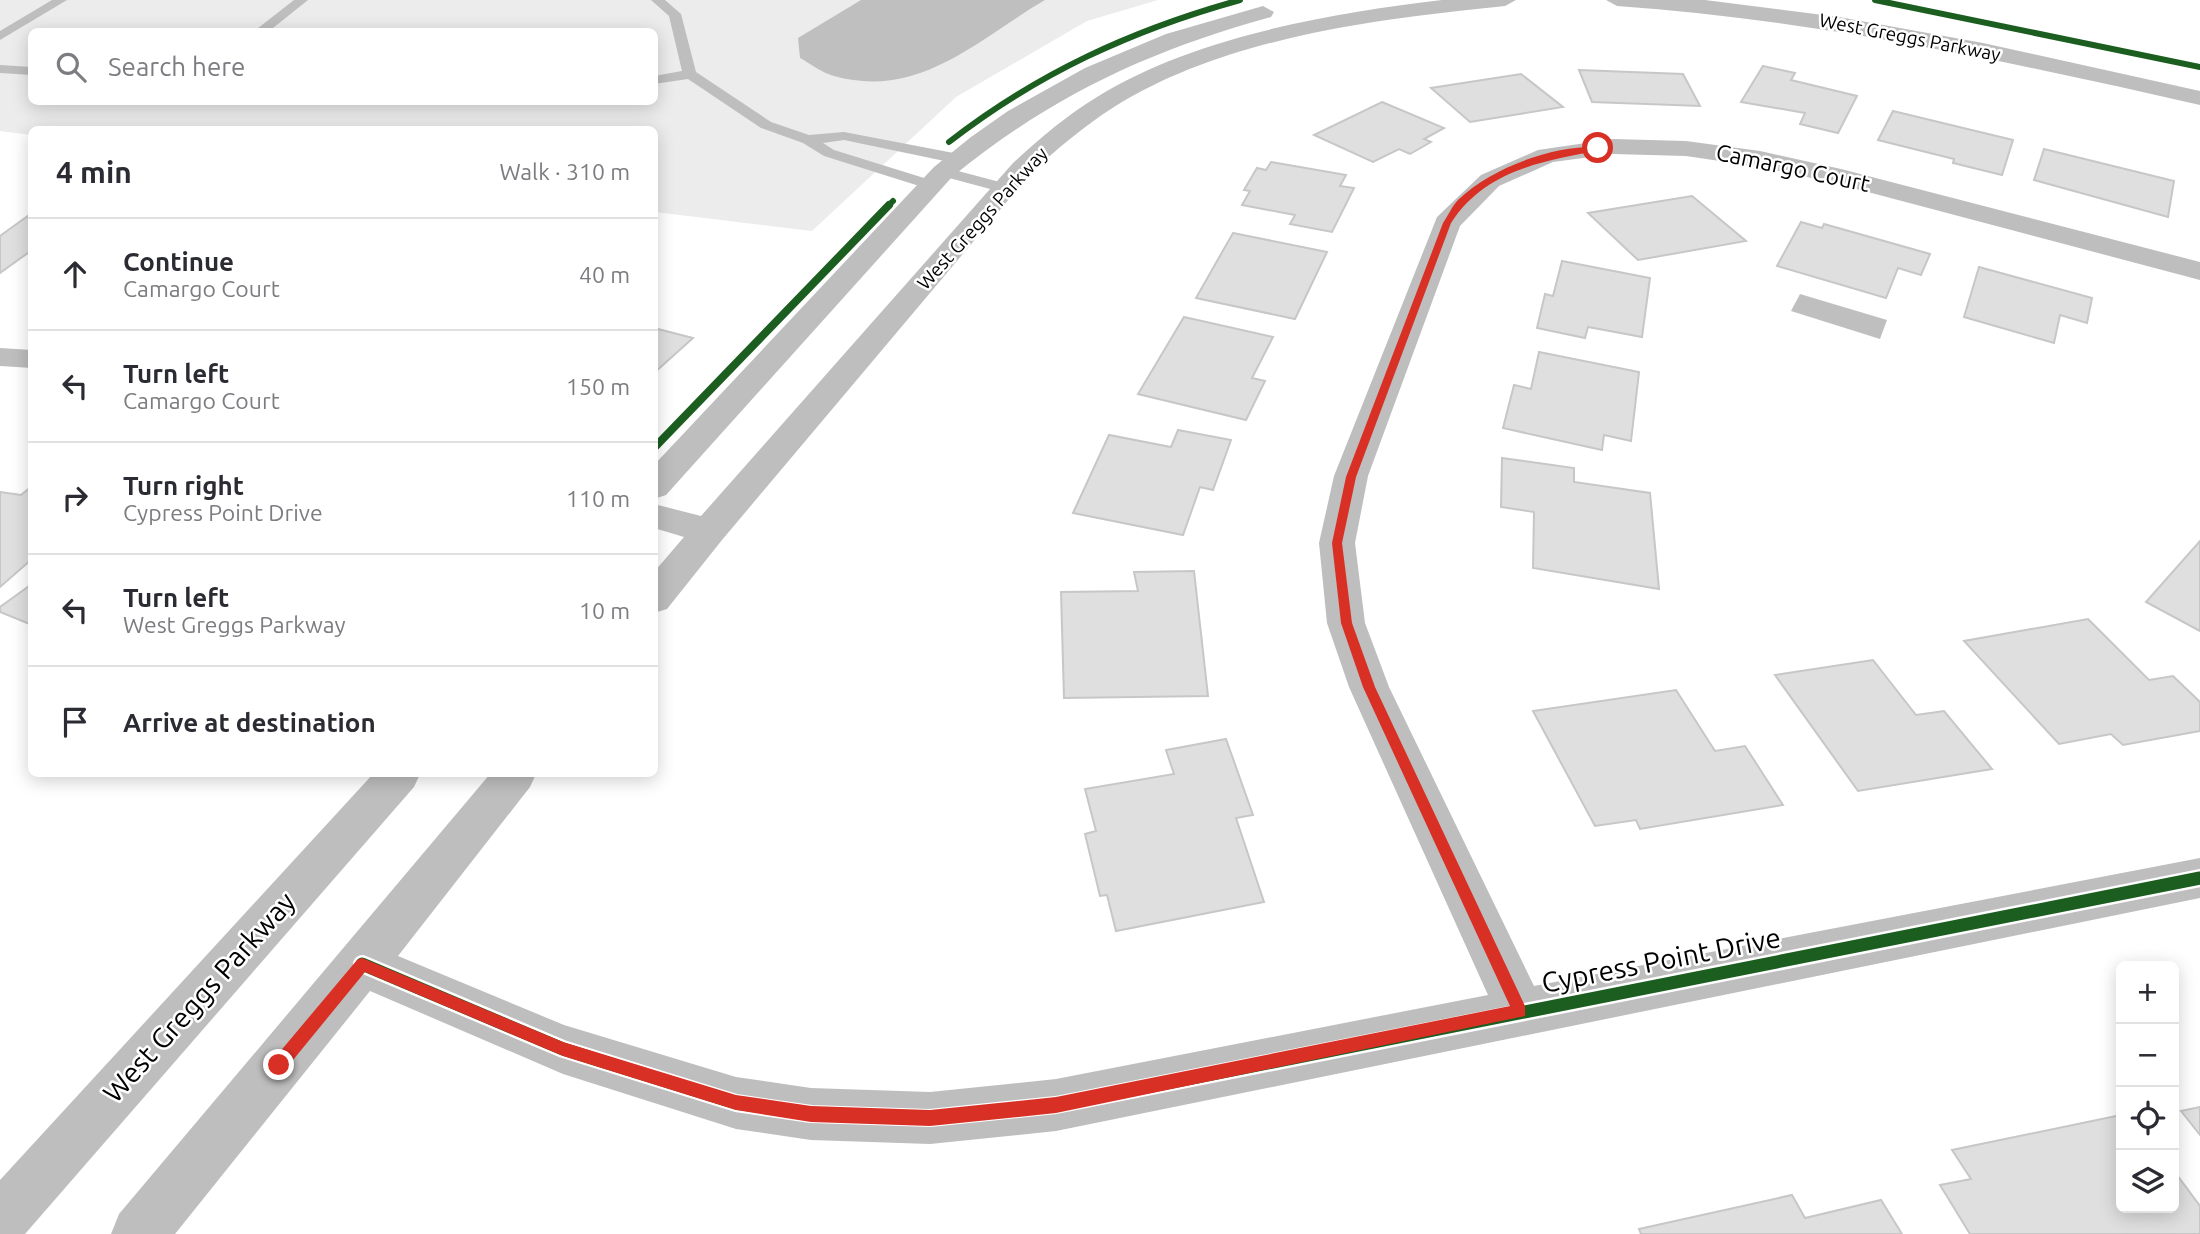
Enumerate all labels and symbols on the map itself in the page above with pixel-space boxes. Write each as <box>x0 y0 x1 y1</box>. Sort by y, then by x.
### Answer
street label: West Greggs Parkway <box>1818 9 2002 65</box>
route start <box>1582 132 1613 163</box>
street label: Camargo Court <box>1714 139 1872 196</box>
street label: West Greggs Parkway <box>912 142 1052 294</box>
street label: West Greggs Parkway <box>96 886 301 1108</box>
street label: Cypress Point Drive <box>1539 921 1783 998</box>
route end <box>263 1049 294 1080</box>

